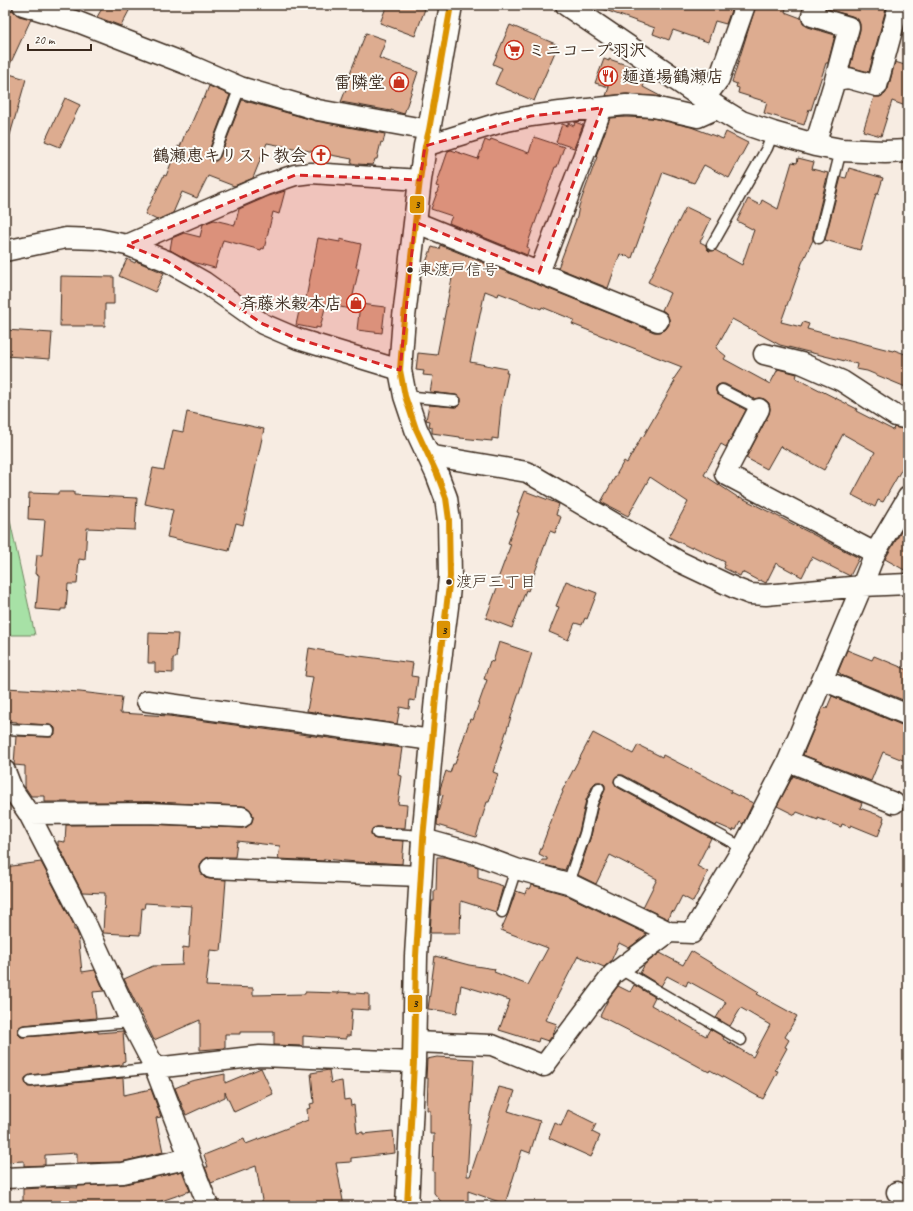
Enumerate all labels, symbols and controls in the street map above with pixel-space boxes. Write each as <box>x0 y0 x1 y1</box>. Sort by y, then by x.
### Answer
scale bar <box>28 26 91 52</box>
text: 20 m <box>34 32 56 48</box>
supermarket icon: ミニコープ羽沢 <box>503 39 525 61</box>
place label: ミニコープ羽沢 <box>528 40 646 61</box>
restaurant icon: 麺道場鶴瀬店 <box>597 65 619 87</box>
place label: 麺道場鶴瀬店 <box>622 66 724 87</box>
shop icon: 雷隣堂 <box>388 71 410 93</box>
place label: 雷隣堂 <box>334 72 385 93</box>
church icon: 鶴瀬恵キリスト教会 <box>310 144 332 166</box>
place label: 鶴瀬恵キリスト教会 <box>153 145 307 166</box>
line badge: 3 <box>409 195 425 214</box>
text: 3 <box>415 197 421 211</box>
place label: 東渡戸信号 <box>418 260 498 280</box>
marker: 東渡戸信号 <box>405 265 415 275</box>
shop icon: 斉藤米穀本店 <box>345 292 367 314</box>
place label: 斉藤米穀本店 <box>240 293 342 314</box>
place label: 渡戸三丁目 <box>456 572 536 592</box>
marker: 渡戸三丁目 <box>444 577 454 587</box>
line badge: 3 <box>436 620 451 639</box>
text: 3 <box>442 623 448 637</box>
line badge: 3 <box>407 994 423 1013</box>
text: 3 <box>413 996 419 1010</box>

